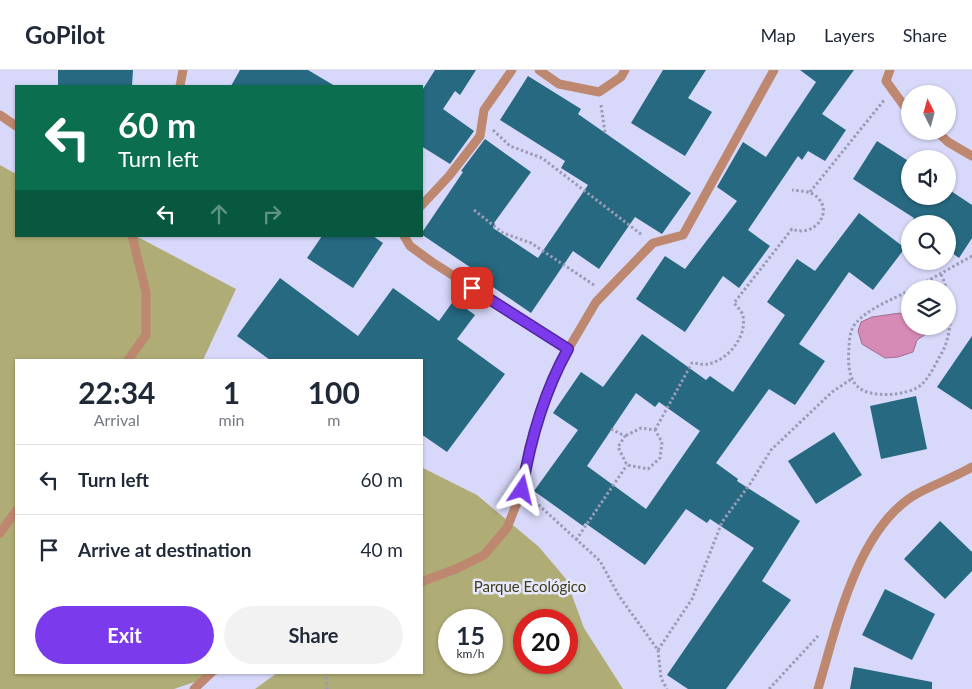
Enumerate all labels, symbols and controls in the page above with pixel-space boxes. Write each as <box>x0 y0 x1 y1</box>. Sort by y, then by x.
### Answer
text: GoPilot <box>25 20 105 49</box>
text: Map <box>760 24 796 46</box>
text: Layers <box>824 24 875 46</box>
text: Share <box>903 24 947 46</box>
north arrow <box>901 85 956 140</box>
map controls <box>901 85 956 335</box>
text: 60 m <box>118 103 196 145</box>
icon: left <box>35 105 100 170</box>
text: Turn left <box>118 145 199 172</box>
button: sound <box>901 150 956 205</box>
icon: left <box>152 200 180 228</box>
icon: ahead <box>205 200 233 228</box>
icon: right <box>258 200 286 228</box>
button: search <box>901 215 956 270</box>
pin <box>451 267 493 309</box>
icon: arrive <box>458 274 486 302</box>
button: layers <box>901 280 956 335</box>
text: 22:34 <box>78 374 155 410</box>
text: 1 <box>223 374 240 410</box>
text: 100 <box>308 374 360 410</box>
text: Arrival <box>94 410 140 429</box>
text: min <box>219 410 245 429</box>
text: m <box>327 410 340 429</box>
position arrow <box>495 463 547 515</box>
icon: left <box>35 466 63 494</box>
text: Turn left <box>78 468 149 491</box>
text: 60 m <box>360 468 403 491</box>
icon: arrive <box>35 536 63 564</box>
text: Arrive at destination <box>78 538 251 561</box>
text: 40 m <box>360 538 403 561</box>
park label: Parque Ecológico <box>474 577 586 595</box>
button: Exit <box>35 606 214 664</box>
button: Share <box>224 606 403 664</box>
speed limit sign: 20 <box>513 609 578 674</box>
text: 15 <box>456 620 485 650</box>
text: km/h <box>456 646 485 661</box>

